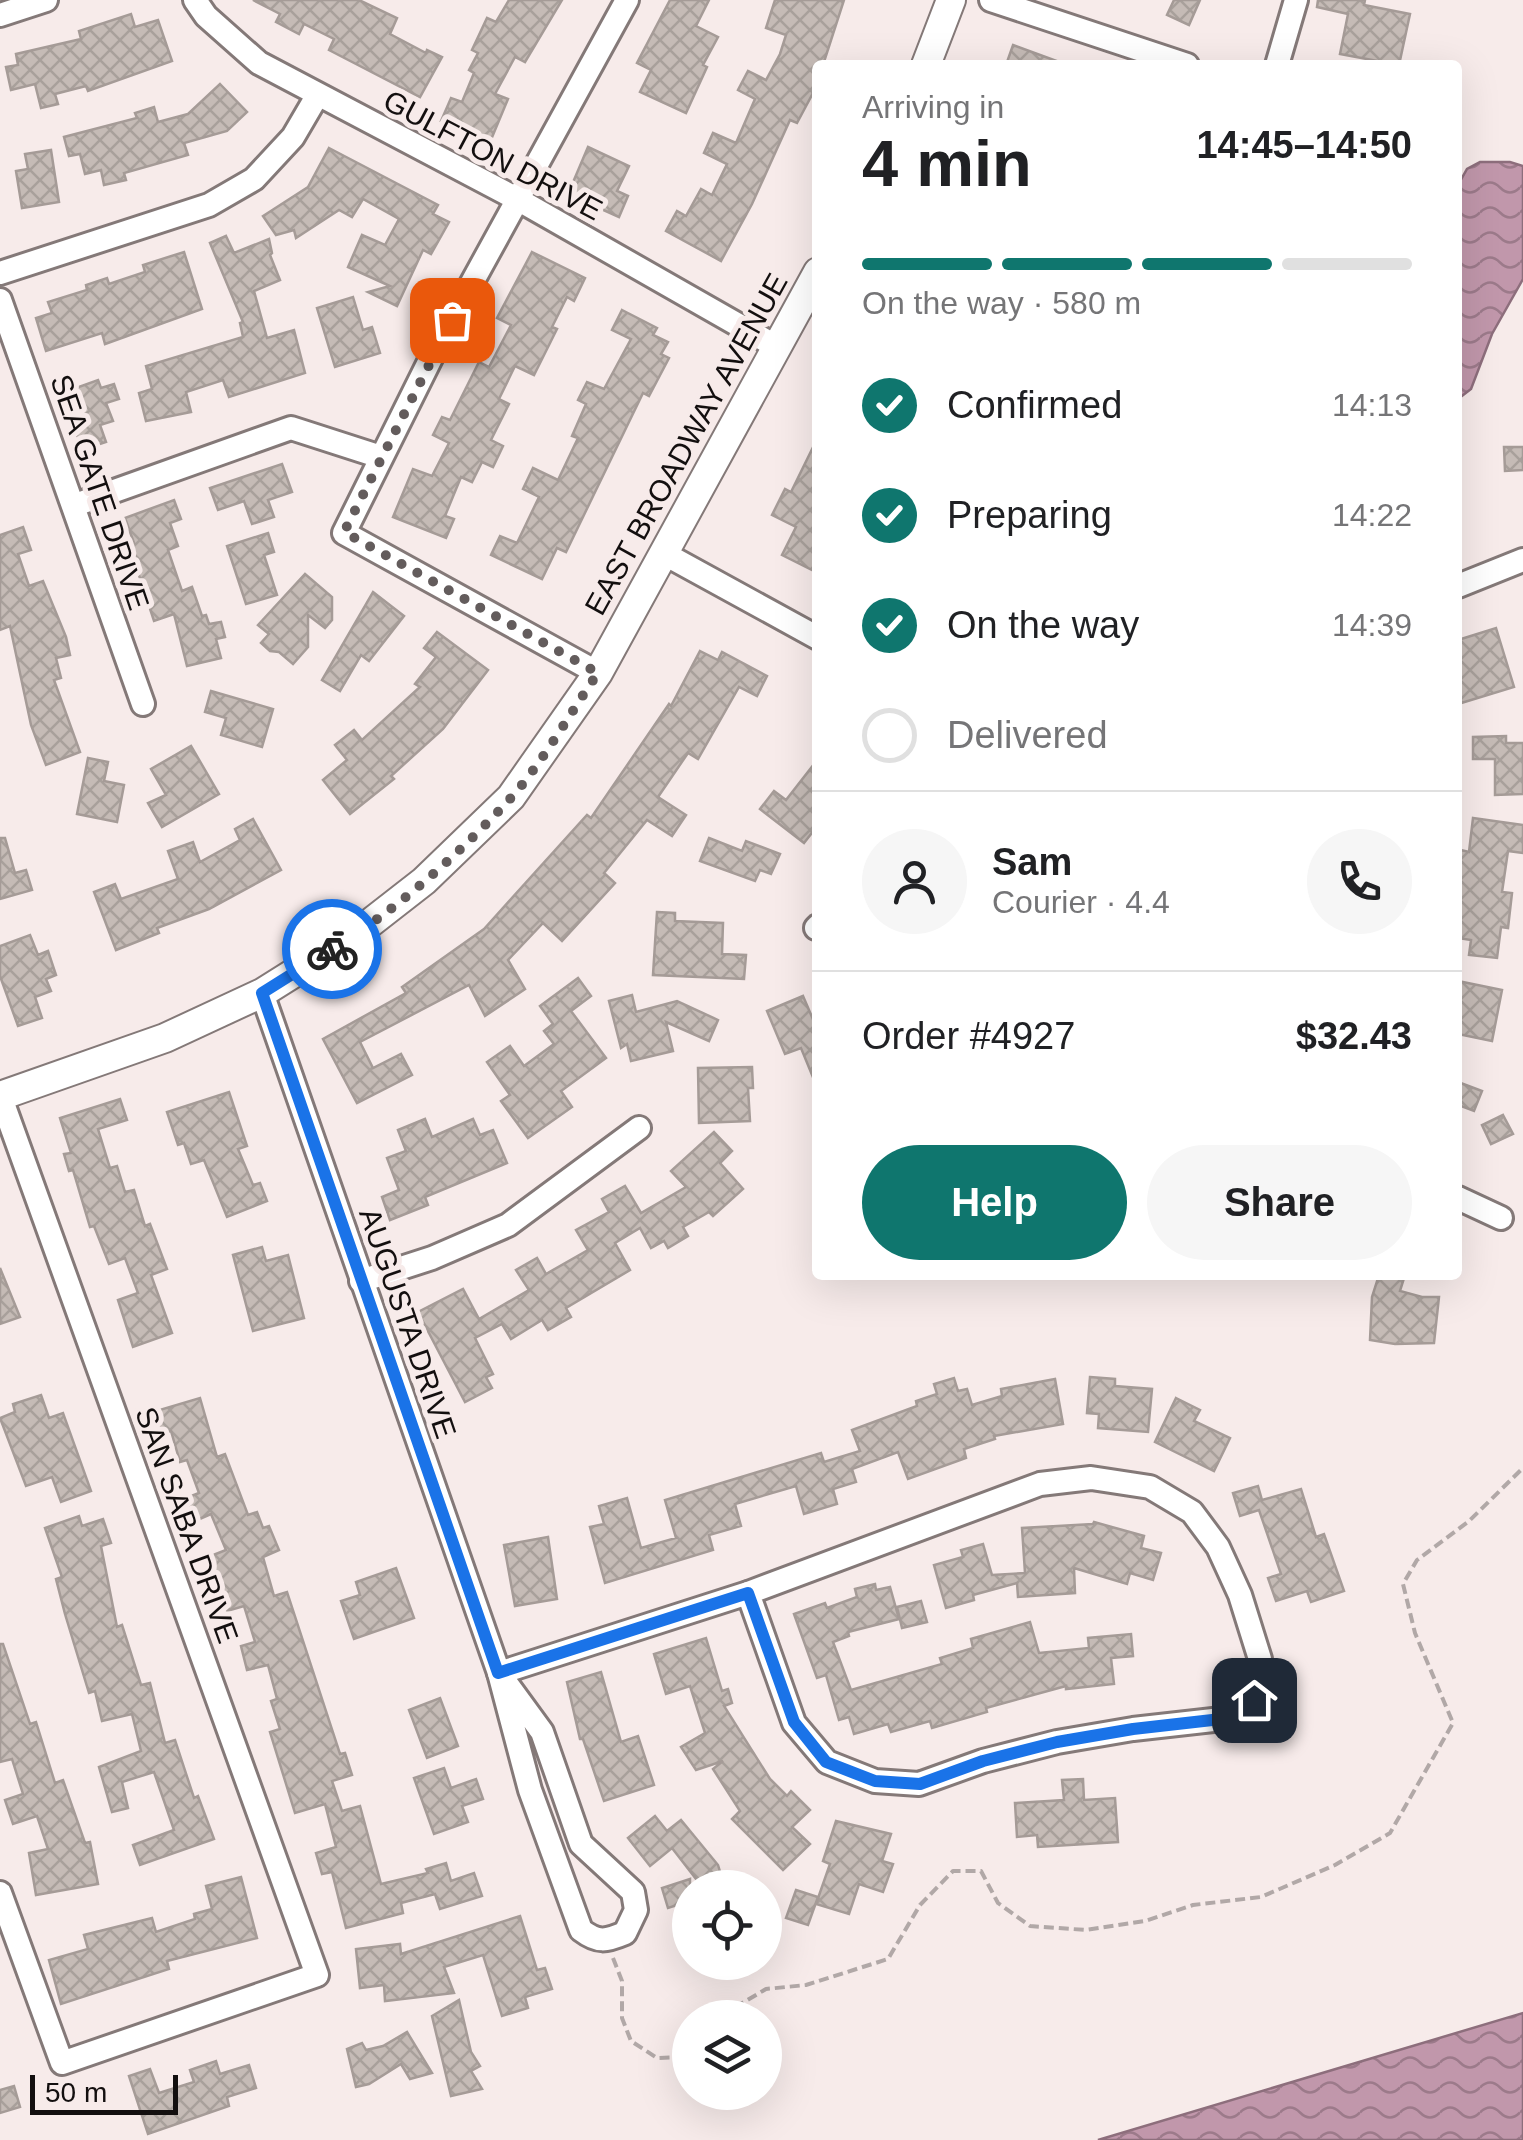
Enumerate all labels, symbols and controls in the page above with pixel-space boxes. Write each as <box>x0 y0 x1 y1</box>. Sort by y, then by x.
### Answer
street label: GULFTON DRIVE <box>378 83 608 227</box>
text: Arriving in <box>862 89 1004 125</box>
text: 14:45–14:50 <box>1196 124 1412 166</box>
text: 4 min <box>862 127 1032 200</box>
street label: EAST BROADWAY AVENUE <box>578 268 794 620</box>
pin <box>410 278 495 363</box>
text: On the way · 580 m <box>862 285 1141 321</box>
icon: bag <box>425 293 480 348</box>
street label: SEA GATE DRIVE <box>44 370 156 614</box>
icon: check <box>862 378 917 433</box>
text: Confirmed <box>947 384 1122 426</box>
text: 14:13 <box>1332 387 1412 423</box>
icon: check <box>862 488 917 543</box>
text: Preparing <box>947 494 1112 536</box>
text: 14:22 <box>1332 497 1412 533</box>
icon: check <box>862 598 917 653</box>
text: On the way <box>947 604 1139 646</box>
text: 14:39 <box>1332 607 1412 643</box>
text: Delivered <box>947 714 1108 756</box>
button: person <box>862 829 967 934</box>
button: phone <box>1307 829 1412 934</box>
text: Sam <box>992 841 1072 883</box>
text: Courier · 4.4 <box>992 884 1170 920</box>
courier <box>282 899 382 999</box>
icon: bike <box>305 922 360 977</box>
text: Order #4927 <box>862 1015 1075 1057</box>
text: $32.43 <box>1296 1015 1412 1057</box>
button: Help <box>862 1145 1127 1260</box>
button: Share <box>1147 1145 1412 1260</box>
street label: AUGUSTA DRIVE <box>353 1204 463 1442</box>
street label: SAN SABA DRIVE <box>129 1403 245 1647</box>
pin <box>1212 1658 1297 1743</box>
icon: home <box>1227 1673 1282 1728</box>
map controls <box>672 1870 782 2110</box>
button: locate <box>672 1870 782 1980</box>
button: layers <box>672 2000 782 2110</box>
scale bar <box>30 2070 178 2114</box>
text: 50 m <box>45 2077 107 2108</box>

